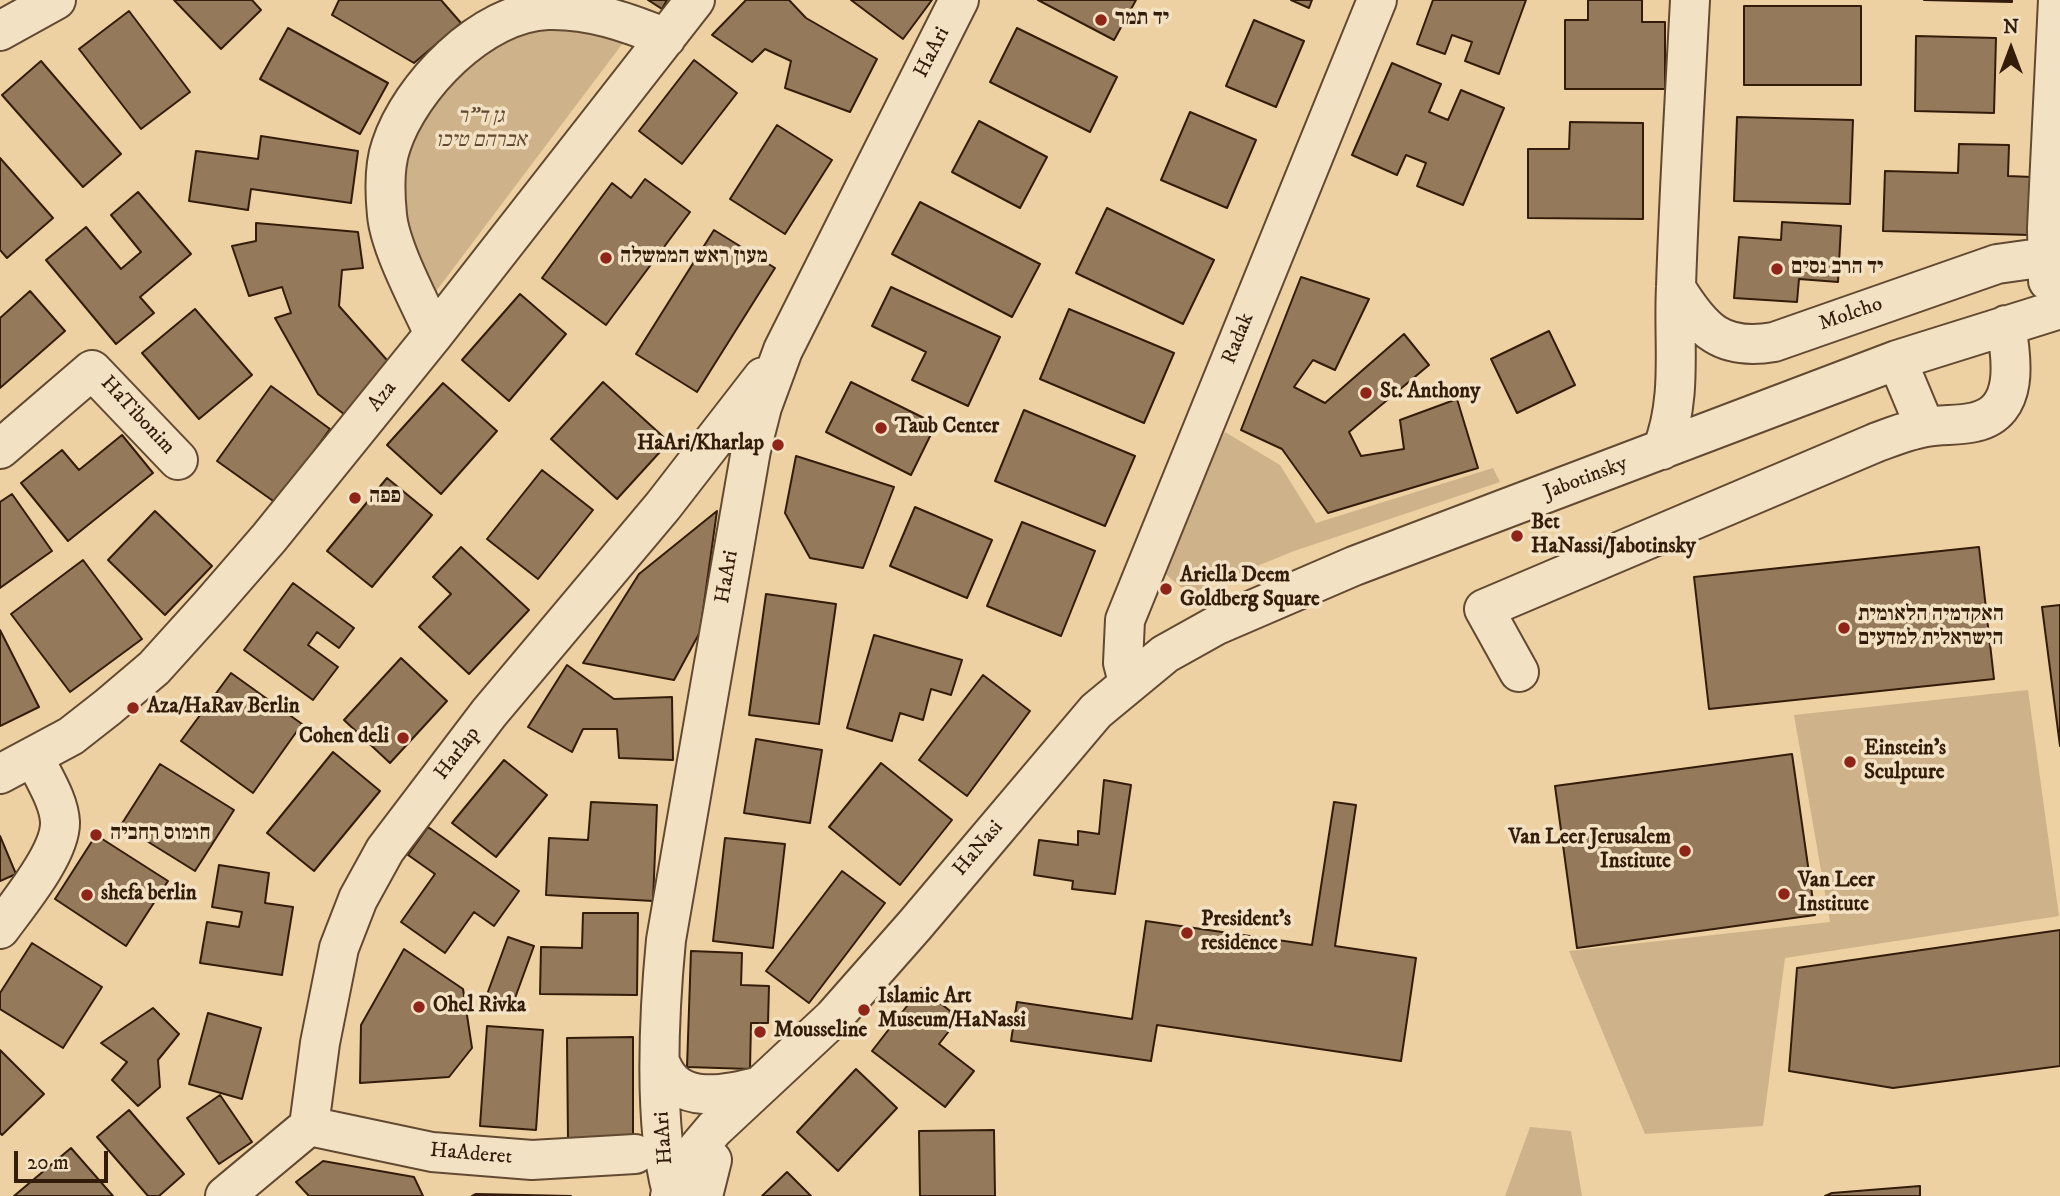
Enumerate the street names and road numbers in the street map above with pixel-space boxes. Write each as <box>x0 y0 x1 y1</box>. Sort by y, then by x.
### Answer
street label: HaAri <box>910 24 956 82</box>
street label: Molcho <box>1816 292 1886 338</box>
street label: Radak <box>1217 310 1261 368</box>
street label: HaTibonim <box>94 372 180 460</box>
street label: Aza <box>363 377 403 417</box>
street label: Jabotinsky <box>1541 452 1631 506</box>
street label: HaAri <box>711 549 745 605</box>
street label: Harlap <box>430 722 486 786</box>
street label: HaNasi <box>949 816 1009 882</box>
street label: HaAri <box>651 1111 679 1165</box>
street label: HaAderet <box>429 1139 513 1171</box>

